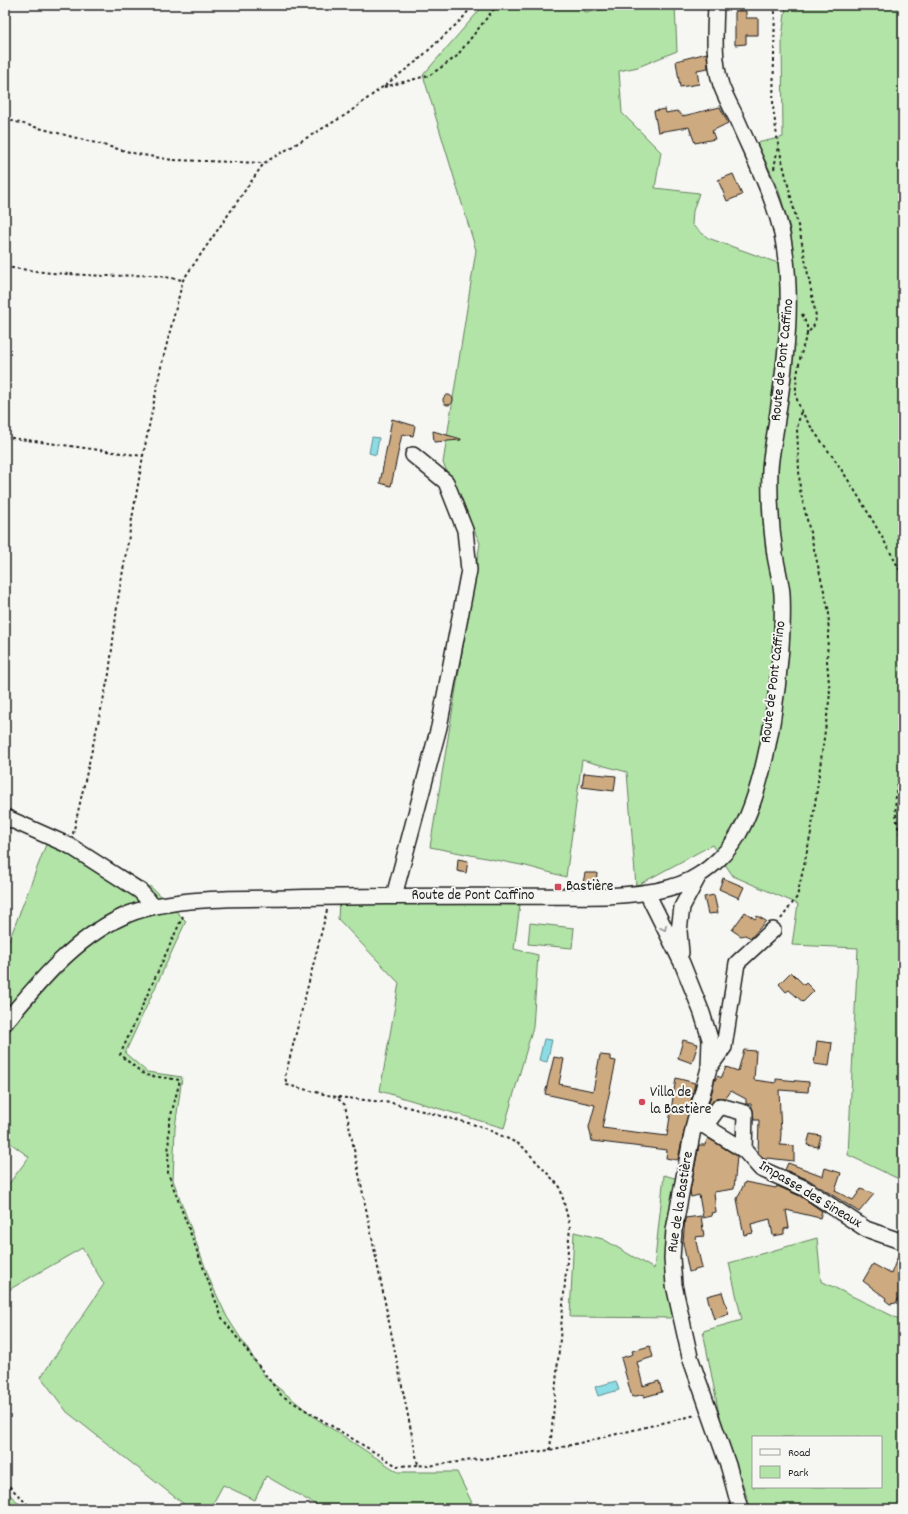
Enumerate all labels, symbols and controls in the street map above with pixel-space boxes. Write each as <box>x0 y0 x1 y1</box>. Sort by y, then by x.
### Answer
street label: Route de Pont Caffino <box>766 297 800 422</box>
street label: Route de Pont Caffino <box>756 619 792 744</box>
place label: Bastière <box>566 876 614 898</box>
marker: Bastière <box>553 882 563 892</box>
street label: Route de Pont Caffino <box>411 885 535 907</box>
one-way arrow <box>660 923 667 931</box>
place label: Villa de la Bastière <box>650 1082 712 1121</box>
marker: Villa de la Bastière <box>637 1097 647 1107</box>
street label: Rue de la Bastière <box>662 1149 700 1254</box>
street label: Impasse des Sineaux <box>754 1155 866 1235</box>
legend <box>752 1436 882 1488</box>
text: Road <box>788 1445 810 1462</box>
text: Park <box>788 1465 809 1482</box>

